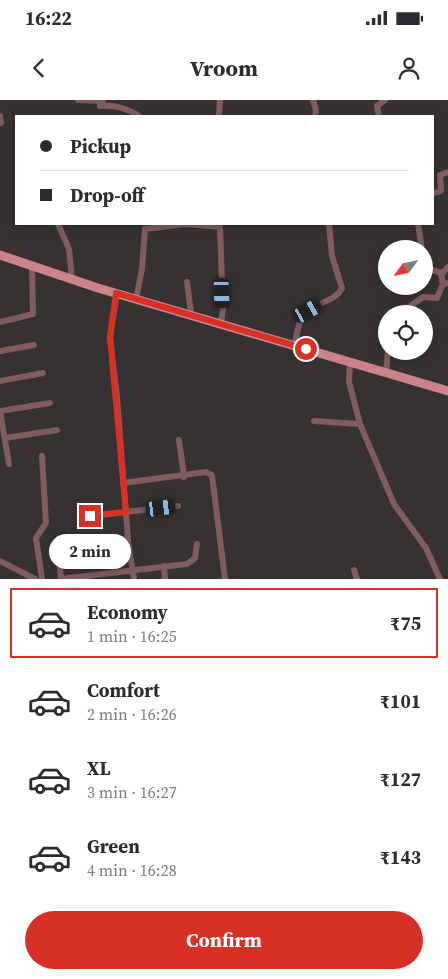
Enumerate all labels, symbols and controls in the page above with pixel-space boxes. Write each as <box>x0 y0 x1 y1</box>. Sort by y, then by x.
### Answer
text: 16:22 <box>25 5 72 31</box>
text: Vroom <box>190 53 258 83</box>
icon: back <box>25 54 53 82</box>
icon: person <box>395 54 423 82</box>
text: Pickup <box>70 133 131 159</box>
text: Drop-off <box>70 182 144 208</box>
north arrow <box>378 240 432 295</box>
map controls <box>378 240 433 360</box>
car <box>213 278 230 308</box>
car <box>291 297 324 325</box>
button: locate <box>378 305 433 360</box>
route start <box>295 338 317 360</box>
car <box>145 499 176 517</box>
route end <box>79 505 101 527</box>
callout: 2 min <box>49 534 131 568</box>
text: 2 min <box>69 540 111 562</box>
text: Economy <box>87 599 168 625</box>
icon: car <box>27 601 72 646</box>
text: ₹75 <box>390 610 421 636</box>
text: 1 min · 16:25 <box>87 625 177 647</box>
text: Comfort <box>87 677 160 703</box>
icon: car <box>27 679 72 724</box>
text: ₹101 <box>380 688 421 714</box>
text: 2 min · 16:26 <box>87 703 177 725</box>
text: XL <box>87 755 110 781</box>
icon: car <box>27 757 72 802</box>
text: ₹127 <box>380 766 421 792</box>
text: 3 min · 16:27 <box>87 781 177 803</box>
text: Green <box>87 833 140 859</box>
icon: car <box>27 835 72 880</box>
text: ₹143 <box>380 844 421 870</box>
text: 4 min · 16:28 <box>87 859 177 881</box>
button: Confirm <box>25 911 423 969</box>

